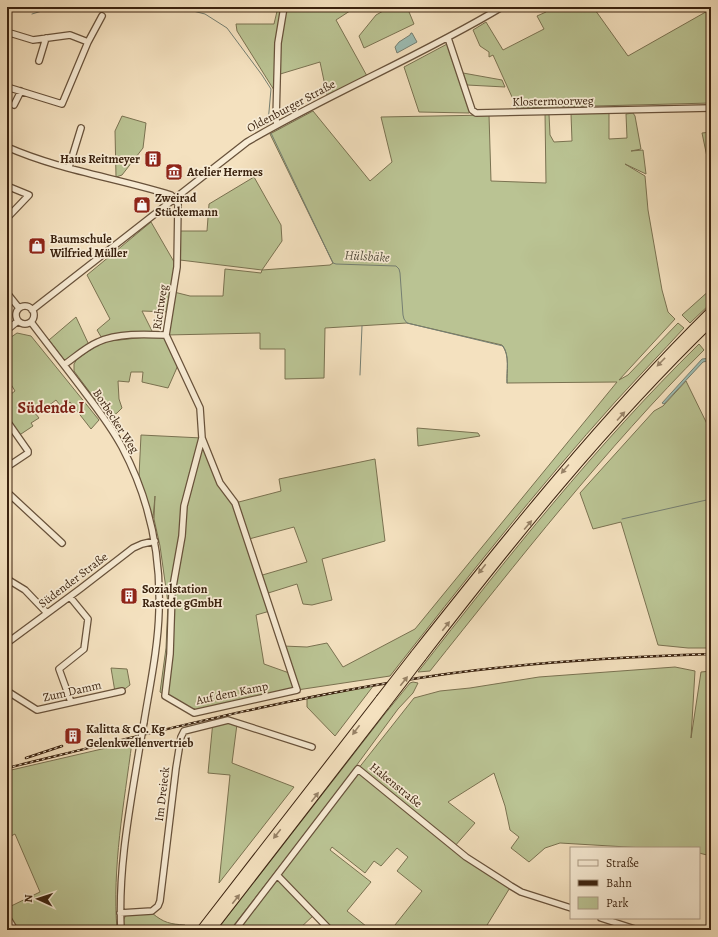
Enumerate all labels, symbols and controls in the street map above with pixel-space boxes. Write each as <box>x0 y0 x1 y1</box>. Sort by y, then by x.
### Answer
street label: Oldenburger Straße <box>244 76 338 136</box>
street label: Klostermoorweg <box>512 92 594 110</box>
building icon: Haus Reitmeyer <box>143 149 163 169</box>
place label: Haus Reitmeyer <box>60 151 140 167</box>
museum icon: Atelier Hermes <box>164 162 184 182</box>
place label: Atelier Hermes <box>186 164 263 180</box>
place label: Zweirad Stückemann <box>155 190 218 220</box>
shop icon: Zweirad Stückemann <box>132 195 152 215</box>
place label: Baumschule Wilfried Müller <box>49 231 128 261</box>
shop icon: Baumschule Wilfried Müller <box>27 236 47 256</box>
water label: Hülsbäke <box>344 246 390 266</box>
street label: Richtweg <box>149 283 171 331</box>
one-way arrow <box>657 357 666 367</box>
street label: Borbecker Weg <box>89 386 143 456</box>
district label: Südende I <box>18 397 85 419</box>
one-way arrow <box>617 410 626 421</box>
one-way arrow <box>560 464 569 474</box>
one-way arrow <box>523 519 532 530</box>
street label: Südender Straße <box>35 549 111 611</box>
one-way arrow <box>478 564 486 575</box>
place label: Sozialstation Rastede gGmbH <box>142 581 223 611</box>
building icon: Sozialstation Rastede gGmbH <box>119 586 139 606</box>
one-way arrow <box>442 621 450 632</box>
one-way arrow <box>400 675 408 686</box>
street label: Zum Damm <box>41 677 103 705</box>
street label: Auf dem Kamp <box>194 678 269 709</box>
place label: Kalitta & Co. Kg Gelenkwellenvertrieb <box>86 721 193 751</box>
one-way arrow <box>352 725 360 736</box>
building icon: Kalitta & Co. Kg Gelenkwellenvertrieb <box>63 726 83 746</box>
street label: Hakenstraße <box>366 759 426 811</box>
street label: Im Dreieck <box>151 766 173 822</box>
one-way arrow <box>311 791 319 802</box>
one-way arrow <box>273 828 281 839</box>
legend <box>570 847 700 919</box>
text: Straße <box>606 855 639 871</box>
text: Bahn <box>606 875 632 891</box>
north arrow <box>18 879 58 919</box>
text: N <box>21 894 36 903</box>
one-way arrow <box>231 894 240 905</box>
text: Park <box>606 895 629 911</box>

